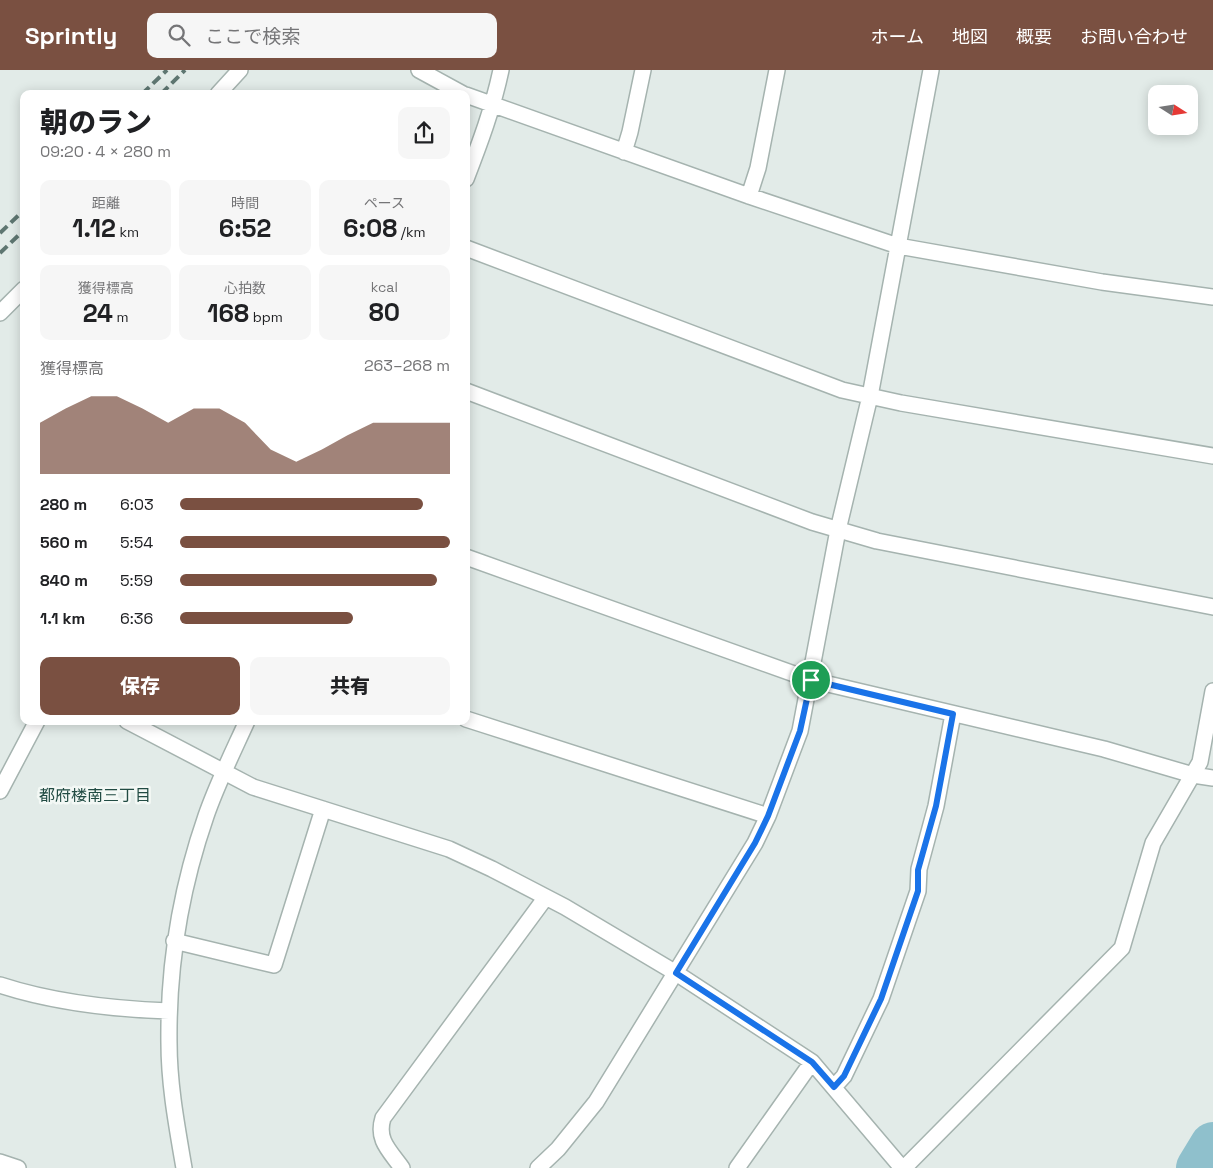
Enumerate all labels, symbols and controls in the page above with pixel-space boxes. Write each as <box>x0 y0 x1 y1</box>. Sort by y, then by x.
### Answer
search box <box>147 13 497 58</box>
text: Sprintly <box>25 20 117 51</box>
icon: search <box>165 21 193 49</box>
text: ここで検索 <box>205 24 300 49</box>
text: ホーム <box>871 25 924 48</box>
text: 地図 <box>952 25 988 48</box>
text: 概要 <box>1016 25 1052 48</box>
text: お問い合わせ <box>1080 25 1188 48</box>
north arrow <box>1148 85 1198 135</box>
map controls <box>1148 85 1198 135</box>
text: 朝のラン <box>40 104 152 140</box>
button: share <box>398 107 450 159</box>
text: 09:20 · 4 × 280 m <box>40 141 171 162</box>
text: 距離 <box>92 194 120 212</box>
text: 時間 <box>231 194 259 212</box>
text: ペース <box>364 194 405 212</box>
text: 1.12 <box>72 212 116 244</box>
text: 6:52 <box>219 212 271 244</box>
text: 6:08 <box>343 212 397 244</box>
text: km <box>116 223 139 241</box>
text: /km <box>397 223 426 241</box>
text: kcal <box>371 278 398 296</box>
text: 獲得標高 <box>78 279 134 297</box>
text: 心拍数 <box>224 279 266 297</box>
text: 80 <box>369 296 400 328</box>
text: 24 <box>83 297 113 329</box>
text: 168 <box>207 297 249 329</box>
text: m <box>113 308 129 326</box>
text: bpm <box>249 308 283 326</box>
text: 263–268 m <box>364 355 450 376</box>
text: 獲得標高 <box>40 358 104 379</box>
text: 280 m <box>40 494 87 515</box>
text: 6:03 <box>120 494 154 515</box>
text: 560 m <box>40 532 88 553</box>
text: 5:54 <box>120 532 153 553</box>
text: 840 m <box>40 570 88 591</box>
text: 5:59 <box>120 570 153 591</box>
text: 1.1 km <box>40 608 85 629</box>
text: 6:36 <box>120 608 153 629</box>
button: 保存 <box>40 657 240 715</box>
button: 共有 <box>250 657 450 715</box>
pin <box>790 659 832 701</box>
icon: arrive <box>797 666 825 694</box>
district label: 都府楼南三丁目 <box>39 785 151 806</box>

